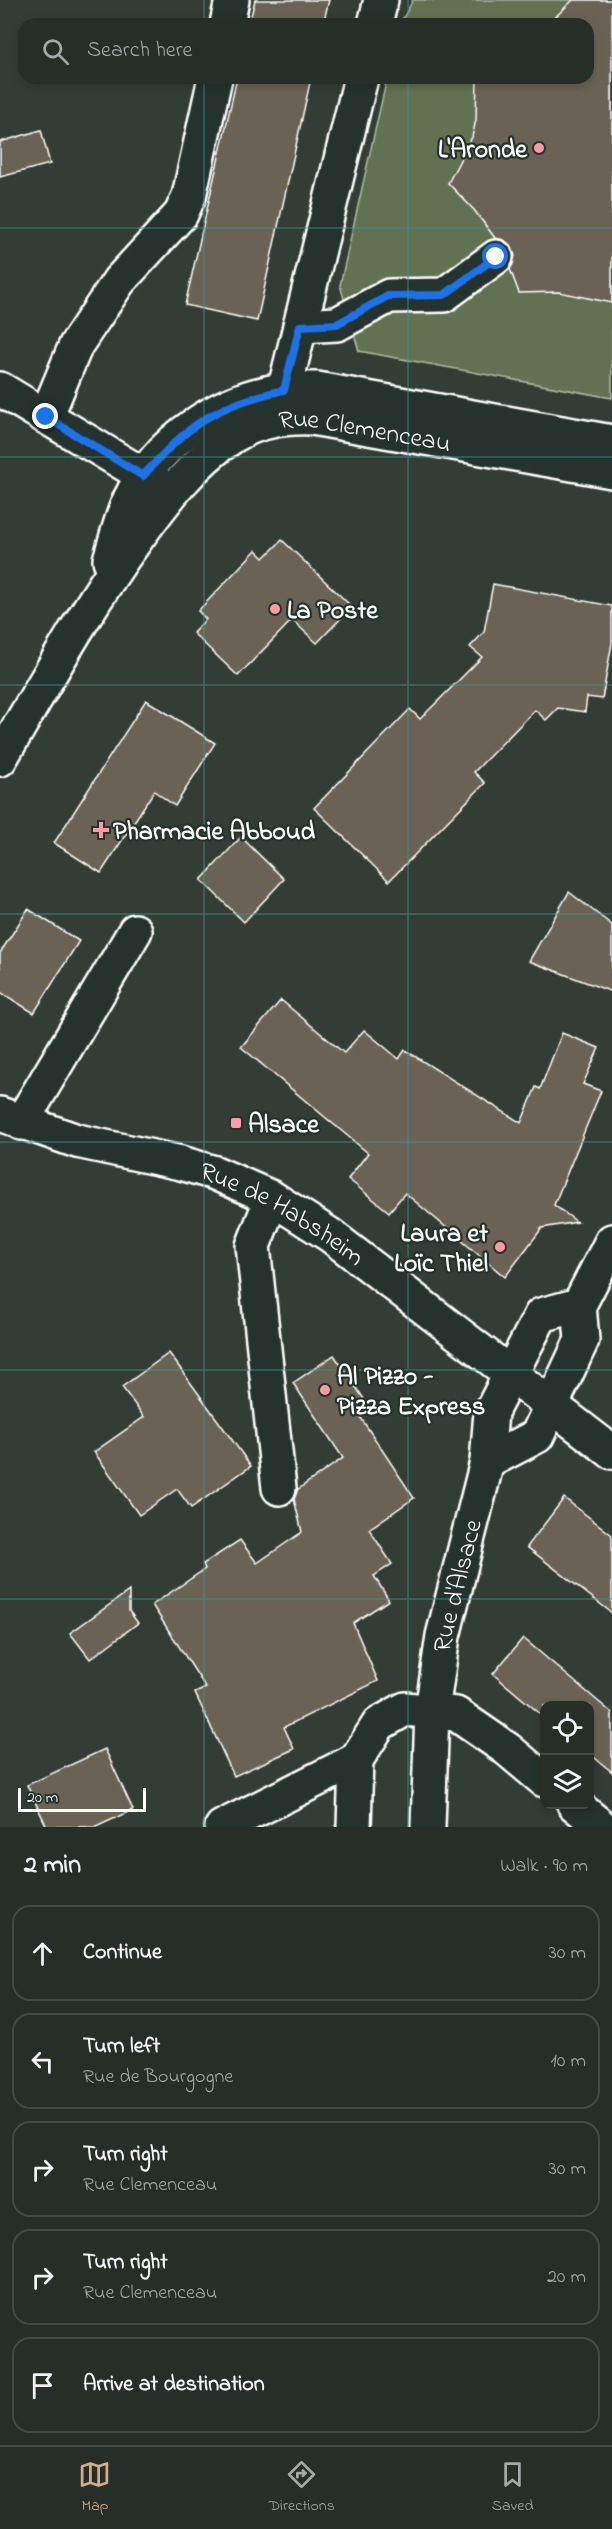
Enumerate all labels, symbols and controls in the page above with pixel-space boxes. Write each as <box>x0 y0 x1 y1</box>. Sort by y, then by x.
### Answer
search box <box>18 18 594 84</box>
icon: search <box>39 35 72 68</box>
text: Search here <box>87 35 192 67</box>
place label: L'Aronde <box>438 132 528 170</box>
marker: L'Aronde <box>532 141 546 155</box>
route start <box>482 243 508 269</box>
street label: Rue Clemenceau <box>277 402 454 464</box>
route end <box>32 403 58 429</box>
place label: La Poste <box>287 593 379 631</box>
marker: La Poste <box>268 602 282 616</box>
place label: Pharmacie Abboud <box>113 814 316 852</box>
marker: Pharmacie Abboud <box>94 823 108 837</box>
place label: Alsace <box>248 1107 320 1145</box>
marker: Alsace <box>229 1116 243 1130</box>
street label: Rue de Habsheim <box>195 1154 372 1277</box>
place label: Laura et Loïc Thiel <box>394 1216 488 1284</box>
marker: Laura et Loïc Thiel <box>493 1240 507 1254</box>
place label: Al Pizzo - Pizza Express <box>337 1359 485 1427</box>
marker: Al Pizzo - Pizza Express <box>318 1383 332 1397</box>
street label: Rue d'Alsace <box>425 1515 494 1655</box>
map controls <box>540 1701 594 1809</box>
button: locate <box>540 1701 594 1755</box>
button: layers <box>540 1755 594 1809</box>
scale bar <box>18 1785 146 1812</box>
text: 20 m <box>27 1786 58 1810</box>
text: 2 min <box>24 1847 81 1885</box>
text: Walk · 90 m <box>500 1852 588 1881</box>
icon: ahead <box>26 1937 59 1970</box>
text: Continue <box>83 1937 162 1969</box>
text: 30 m <box>549 1939 586 1968</box>
text: Turn left <box>83 2031 160 2063</box>
icon: left <box>26 2045 59 2078</box>
text: 10 m <box>550 2047 586 2076</box>
text: Rue de Bourgogne <box>83 2063 233 2092</box>
text: Turn right <box>83 2139 168 2171</box>
icon: right <box>26 2153 59 2186</box>
text: 30 m <box>549 2155 586 2184</box>
text: Rue Clemenceau <box>83 2171 217 2200</box>
text: Turn right <box>83 2247 168 2279</box>
icon: right <box>26 2261 59 2294</box>
text: 20 m <box>547 2263 586 2292</box>
text: Rue Clemenceau <box>83 2279 217 2308</box>
icon: arrive <box>26 2369 59 2402</box>
text: Arrive at destination <box>83 2369 265 2401</box>
tab: Map <box>78 2458 111 2518</box>
tab: Directions <box>268 2458 335 2518</box>
tab: Saved <box>492 2458 534 2518</box>

